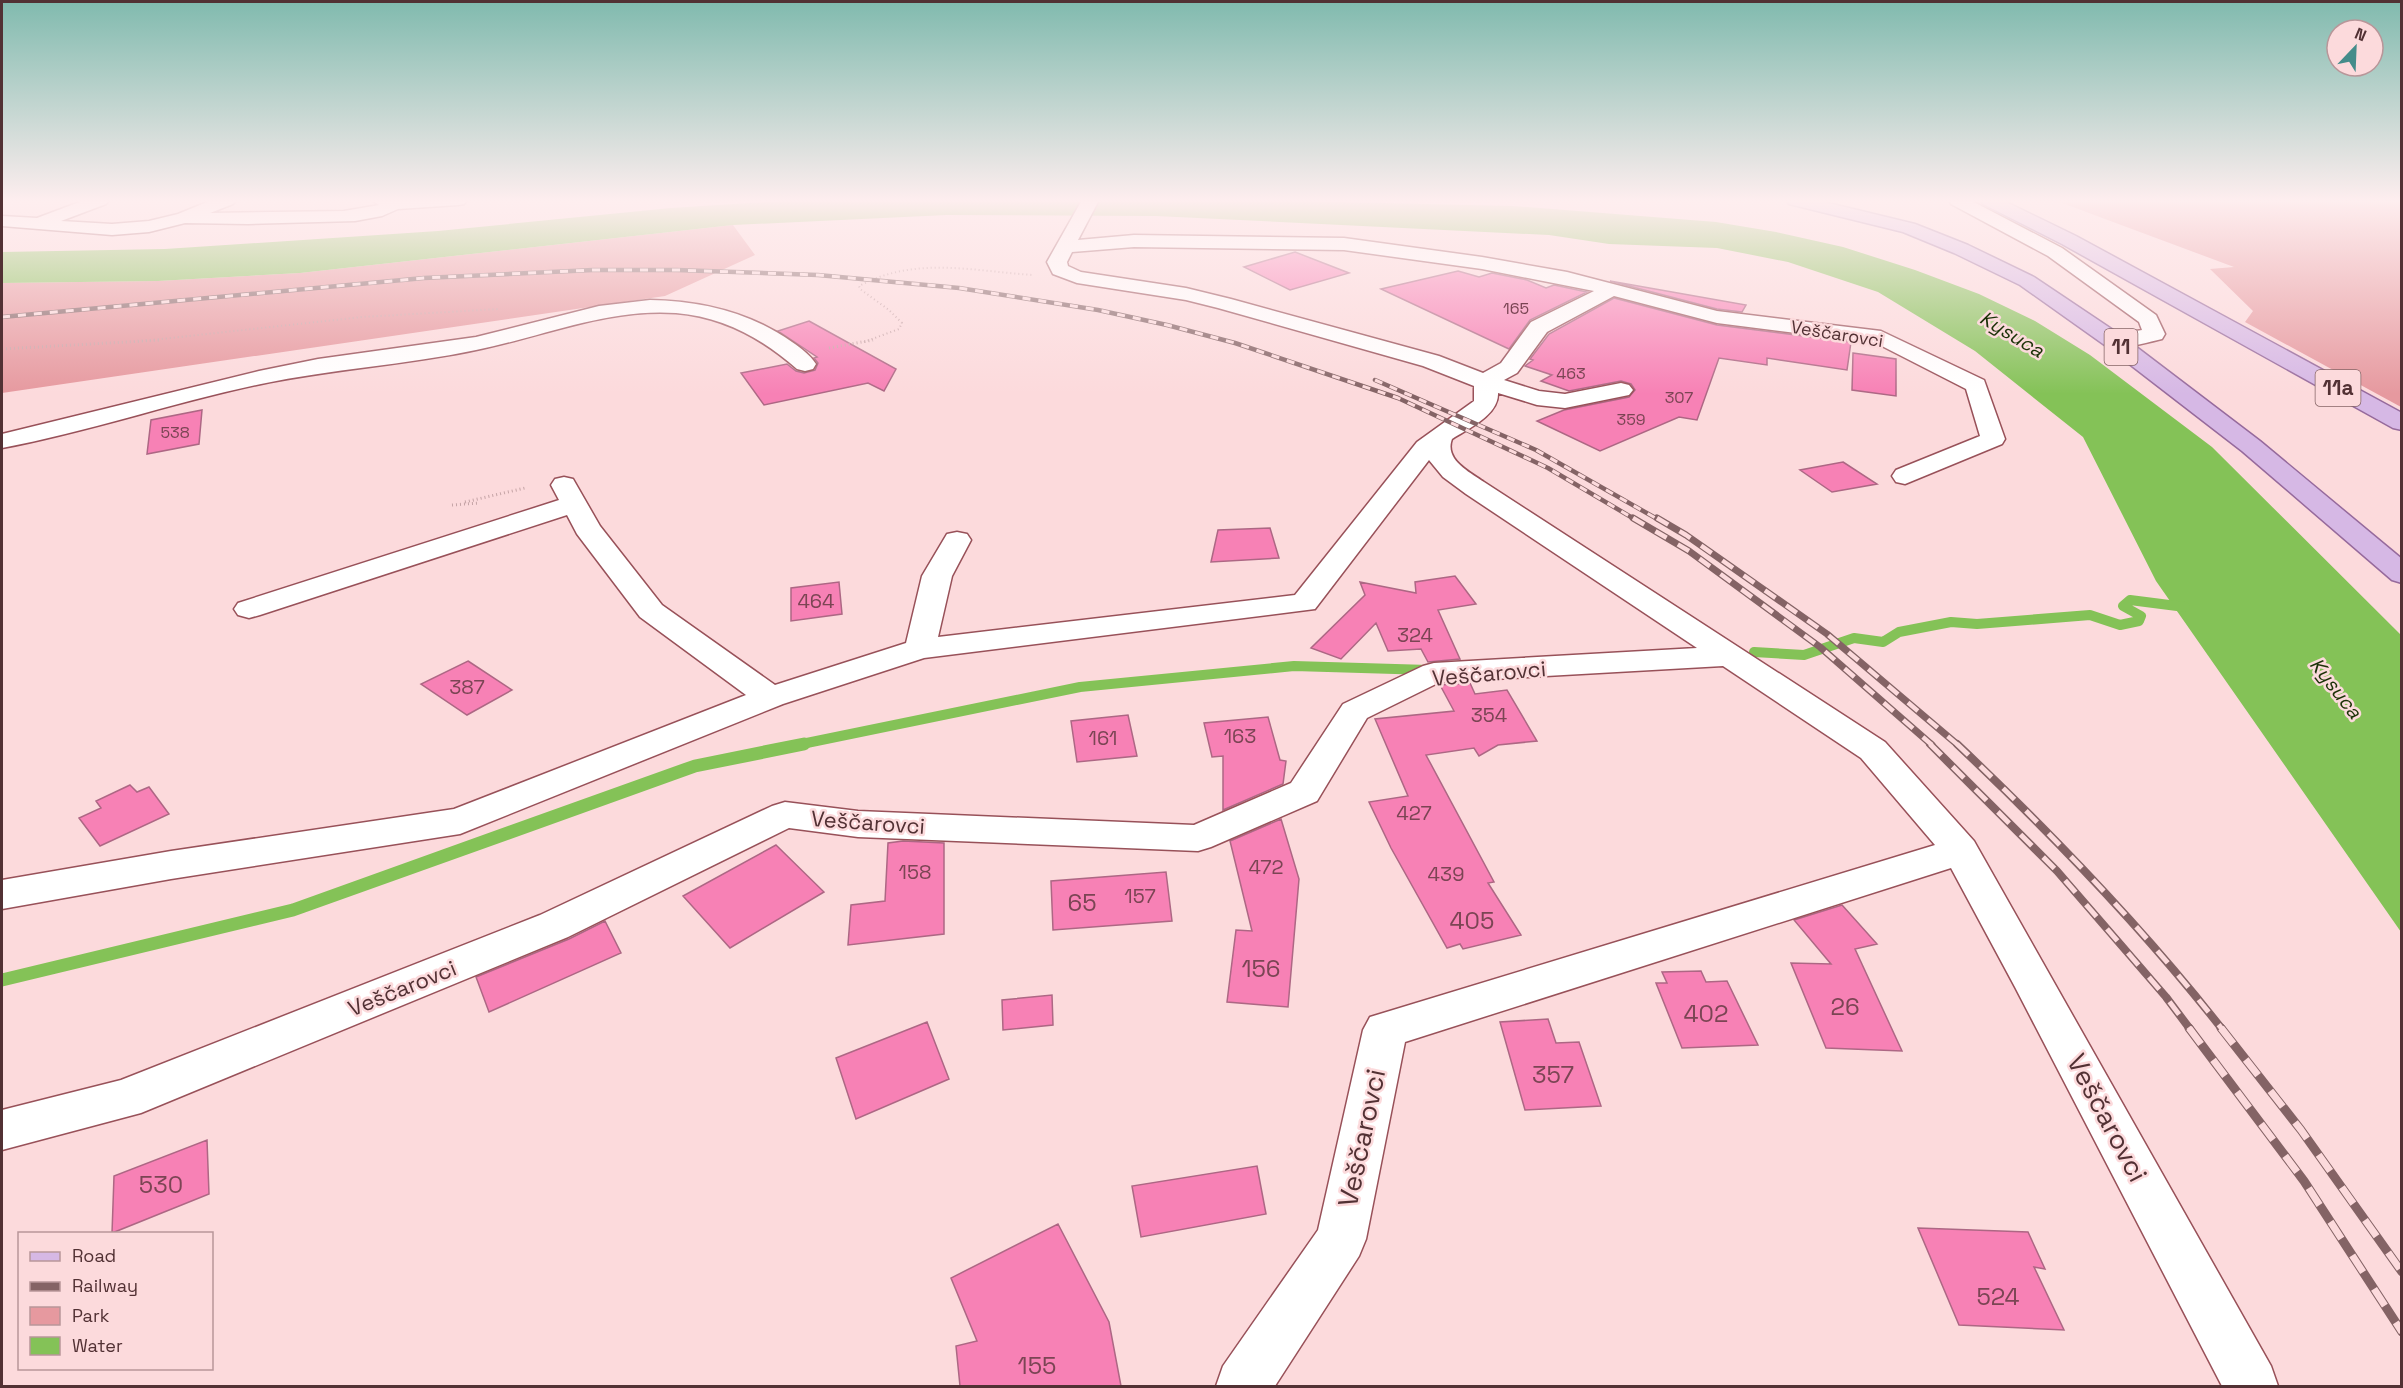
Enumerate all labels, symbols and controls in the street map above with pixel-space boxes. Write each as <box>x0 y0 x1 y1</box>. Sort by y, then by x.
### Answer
north arrow <box>2325 18 2385 78</box>
text: N <box>2352 23 2370 46</box>
house number: 165 <box>1503 298 1529 319</box>
water label: Kysuca <box>1975 305 2049 364</box>
street label: Veščarovci <box>1789 315 1885 352</box>
road number: 11 <box>2104 329 2138 365</box>
house number: 463 <box>1556 363 1586 384</box>
road number: 11a <box>2316 370 2360 406</box>
house number: 307 <box>1665 387 1693 408</box>
house number: 359 <box>1616 409 1646 430</box>
house number: 538 <box>160 422 190 443</box>
house number: 464 <box>797 588 835 614</box>
house number: 324 <box>1397 622 1433 648</box>
water label: Kysuca <box>2304 652 2368 724</box>
street label: Veščarovci <box>1431 654 1547 692</box>
house number: 387 <box>449 674 485 700</box>
house number: 354 <box>1471 702 1507 728</box>
house number: 163 <box>1224 723 1256 749</box>
house number: 161 <box>1089 725 1117 751</box>
house number: 427 <box>1396 800 1432 826</box>
street label: Veščarovci <box>810 804 926 840</box>
house number: 472 <box>1248 854 1284 880</box>
house number: 158 <box>899 859 931 885</box>
house number: 439 <box>1428 861 1464 887</box>
house number: 157 <box>1124 883 1156 909</box>
house number: 65 <box>1067 887 1097 918</box>
house number: 405 <box>1450 905 1494 936</box>
house number: 156 <box>1241 953 1281 984</box>
street label: Veščarovci <box>344 954 460 1022</box>
house number: 26 <box>1830 991 1860 1022</box>
house number: 402 <box>1684 998 1728 1029</box>
street label: Veščarovci <box>2059 1048 2156 1188</box>
house number: 357 <box>1532 1059 1574 1090</box>
street label: Veščarovci <box>1330 1066 1393 1210</box>
house number: 530 <box>139 1169 183 1200</box>
legend <box>18 1232 213 1370</box>
text: Road <box>72 1244 116 1267</box>
text: Railway <box>72 1274 138 1297</box>
house number: 524 <box>1977 1281 2019 1312</box>
text: Park <box>72 1304 110 1327</box>
text: Water <box>72 1334 123 1357</box>
house number: 155 <box>1018 1350 1056 1381</box>

